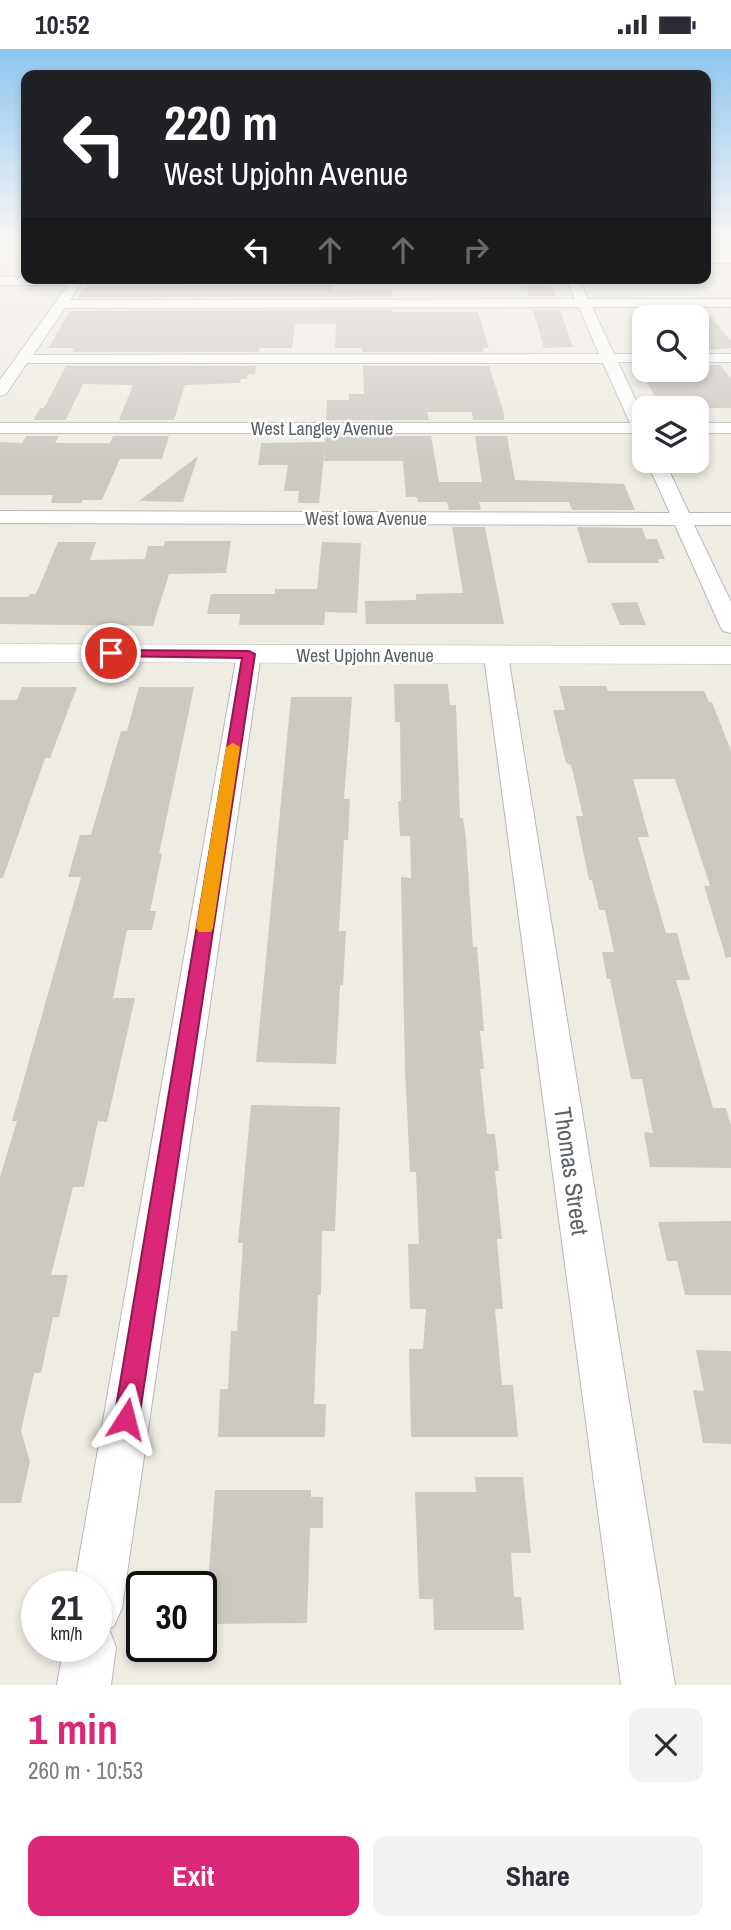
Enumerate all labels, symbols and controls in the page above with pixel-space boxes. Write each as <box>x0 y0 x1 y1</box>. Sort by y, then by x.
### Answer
text: 10:52 <box>35 7 90 42</box>
text: 220 m <box>164 89 278 155</box>
icon: left <box>49 98 140 189</box>
text: West Upjohn Avenue <box>164 152 408 195</box>
icon: left <box>238 231 276 269</box>
icon: ahead <box>311 231 349 269</box>
icon: ahead <box>384 231 422 269</box>
icon: right <box>457 231 495 269</box>
map controls <box>632 305 709 473</box>
button: search <box>632 305 709 382</box>
button: layers <box>632 396 709 473</box>
street label: West Langley Avenue <box>251 416 393 441</box>
street label: West Iowa Avenue <box>305 506 427 531</box>
pin <box>81 623 141 683</box>
icon: arrive <box>92 634 130 672</box>
street label: West Upjohn Avenue <box>296 643 434 668</box>
street label: Thomas Street <box>547 1105 597 1238</box>
position arrow <box>89 1382 163 1456</box>
speed limit sign: 30 <box>126 1571 217 1662</box>
text: 21 <box>51 1584 82 1631</box>
text: km/h <box>51 1621 83 1646</box>
text: 1 min <box>28 1701 118 1757</box>
button: close <box>629 1708 703 1782</box>
text: 260 m · 10:53 <box>28 1755 143 1786</box>
button: Exit <box>28 1836 359 1916</box>
button: Share <box>373 1836 703 1916</box>

